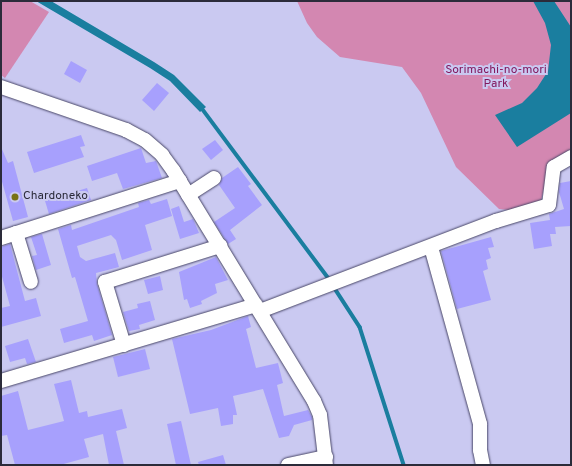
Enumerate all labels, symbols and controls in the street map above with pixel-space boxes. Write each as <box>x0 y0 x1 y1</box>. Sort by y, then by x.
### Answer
park label: Sorimachi-no-mori Park <box>445 64 547 92</box>
place label: Chardoneko <box>23 190 88 204</box>
marker: Chardoneko <box>10 192 20 202</box>

